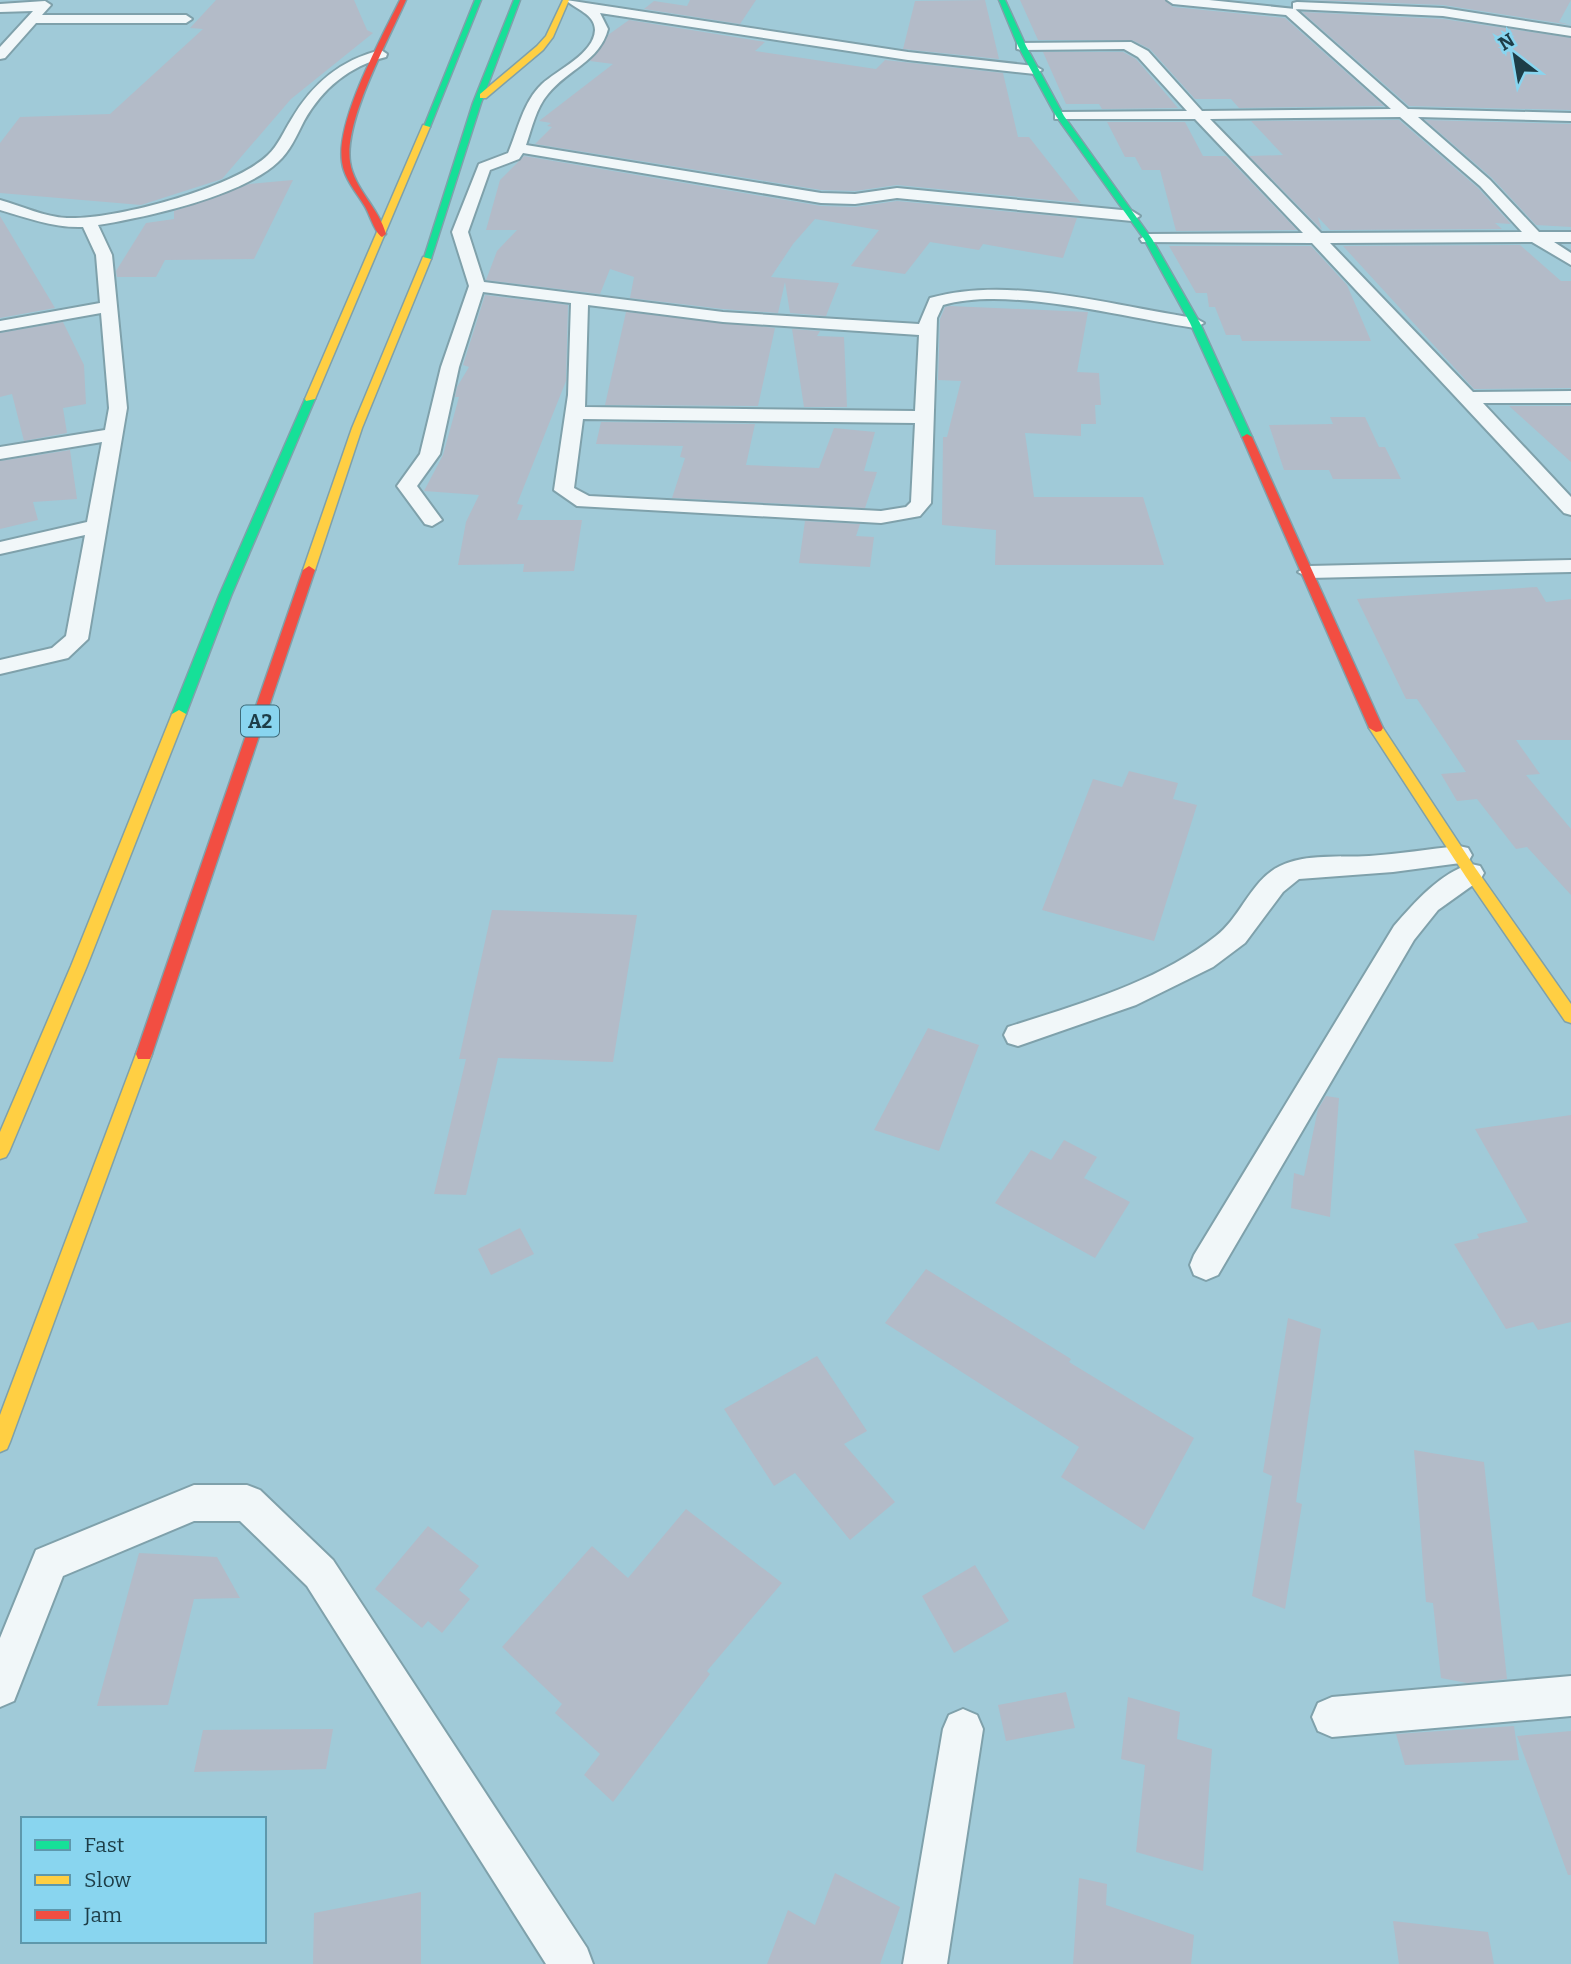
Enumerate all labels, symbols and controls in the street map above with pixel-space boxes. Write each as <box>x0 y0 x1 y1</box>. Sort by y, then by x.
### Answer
north arrow <box>1480 21 1550 91</box>
text: N <box>1494 28 1519 55</box>
road number: A2 <box>241 706 279 736</box>
legend <box>21 1817 266 1943</box>
text: Fast <box>84 1832 125 1858</box>
text: Slow <box>84 1867 131 1893</box>
text: Jam <box>83 1902 122 1928</box>

